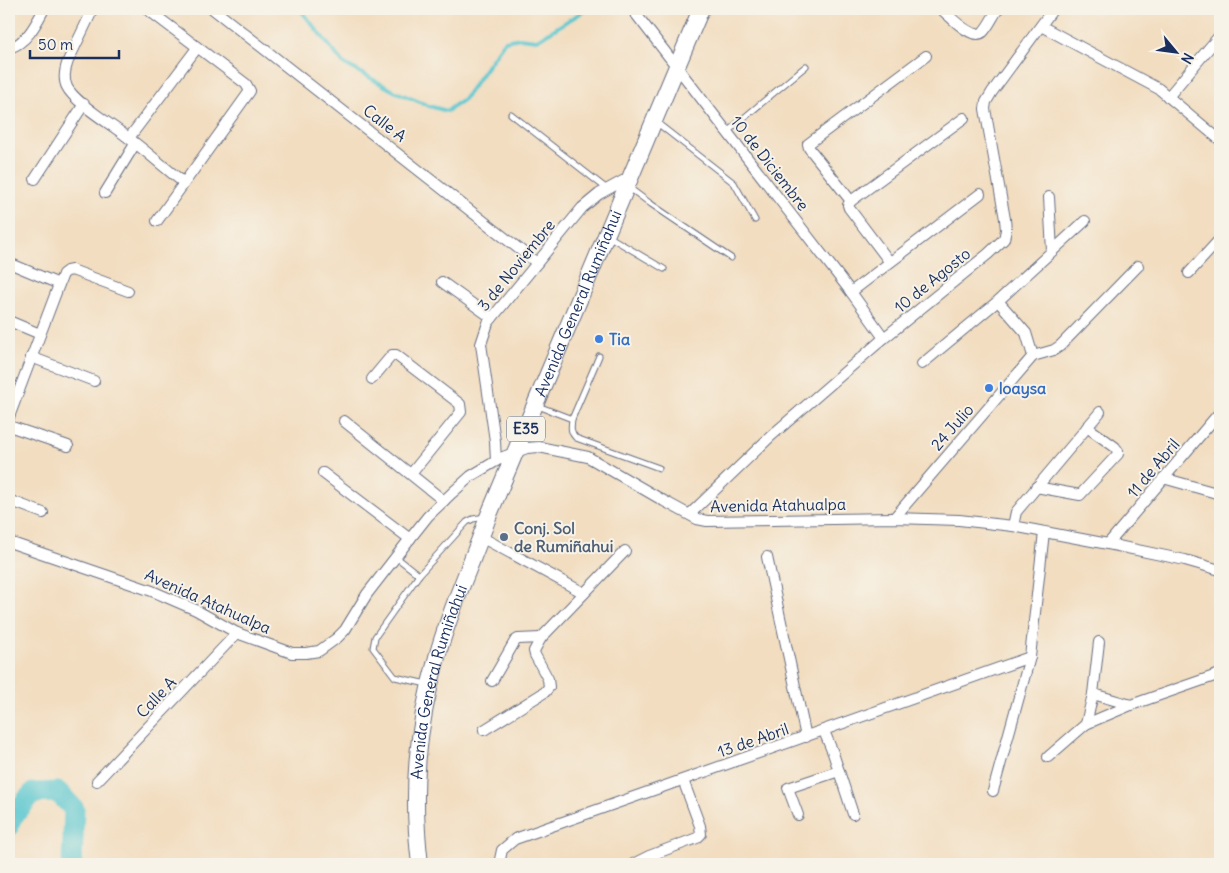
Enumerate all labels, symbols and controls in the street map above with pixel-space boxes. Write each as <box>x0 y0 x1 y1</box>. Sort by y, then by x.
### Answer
scale bar <box>30 28 119 60</box>
north arrow <box>1152 28 1202 78</box>
text: 50 m <box>38 35 73 54</box>
text: N <box>1177 50 1198 67</box>
street label: Calle A <box>359 100 411 146</box>
street label: 10 de Diciembre <box>727 111 813 215</box>
street label: Avenida General Rumiñahui <box>530 207 626 400</box>
street label: 3 de Noviembre <box>473 215 559 315</box>
street label: 10 de Agosto <box>890 243 974 317</box>
place label: Tia <box>609 329 630 349</box>
marker: Tia <box>593 333 605 345</box>
place label: loaysa <box>999 378 1046 399</box>
marker: loaysa <box>983 382 995 394</box>
street label: 24 Julio <box>926 400 978 454</box>
road number: E35 <box>507 416 545 442</box>
street label: 11 de Abril <box>1122 434 1184 502</box>
street label: Avenida Atahualpa <box>710 494 846 516</box>
place label: Conj. Sol de Rumiñahui <box>514 518 613 556</box>
marker: Conj. Sol de Rumiñahui <box>498 531 510 543</box>
street label: Avenida Atahualpa <box>142 564 274 638</box>
street label: Avenida General Rumiñahui <box>406 582 471 780</box>
street label: Calle A <box>132 672 180 722</box>
street label: 13 de Abril <box>715 719 791 761</box>

